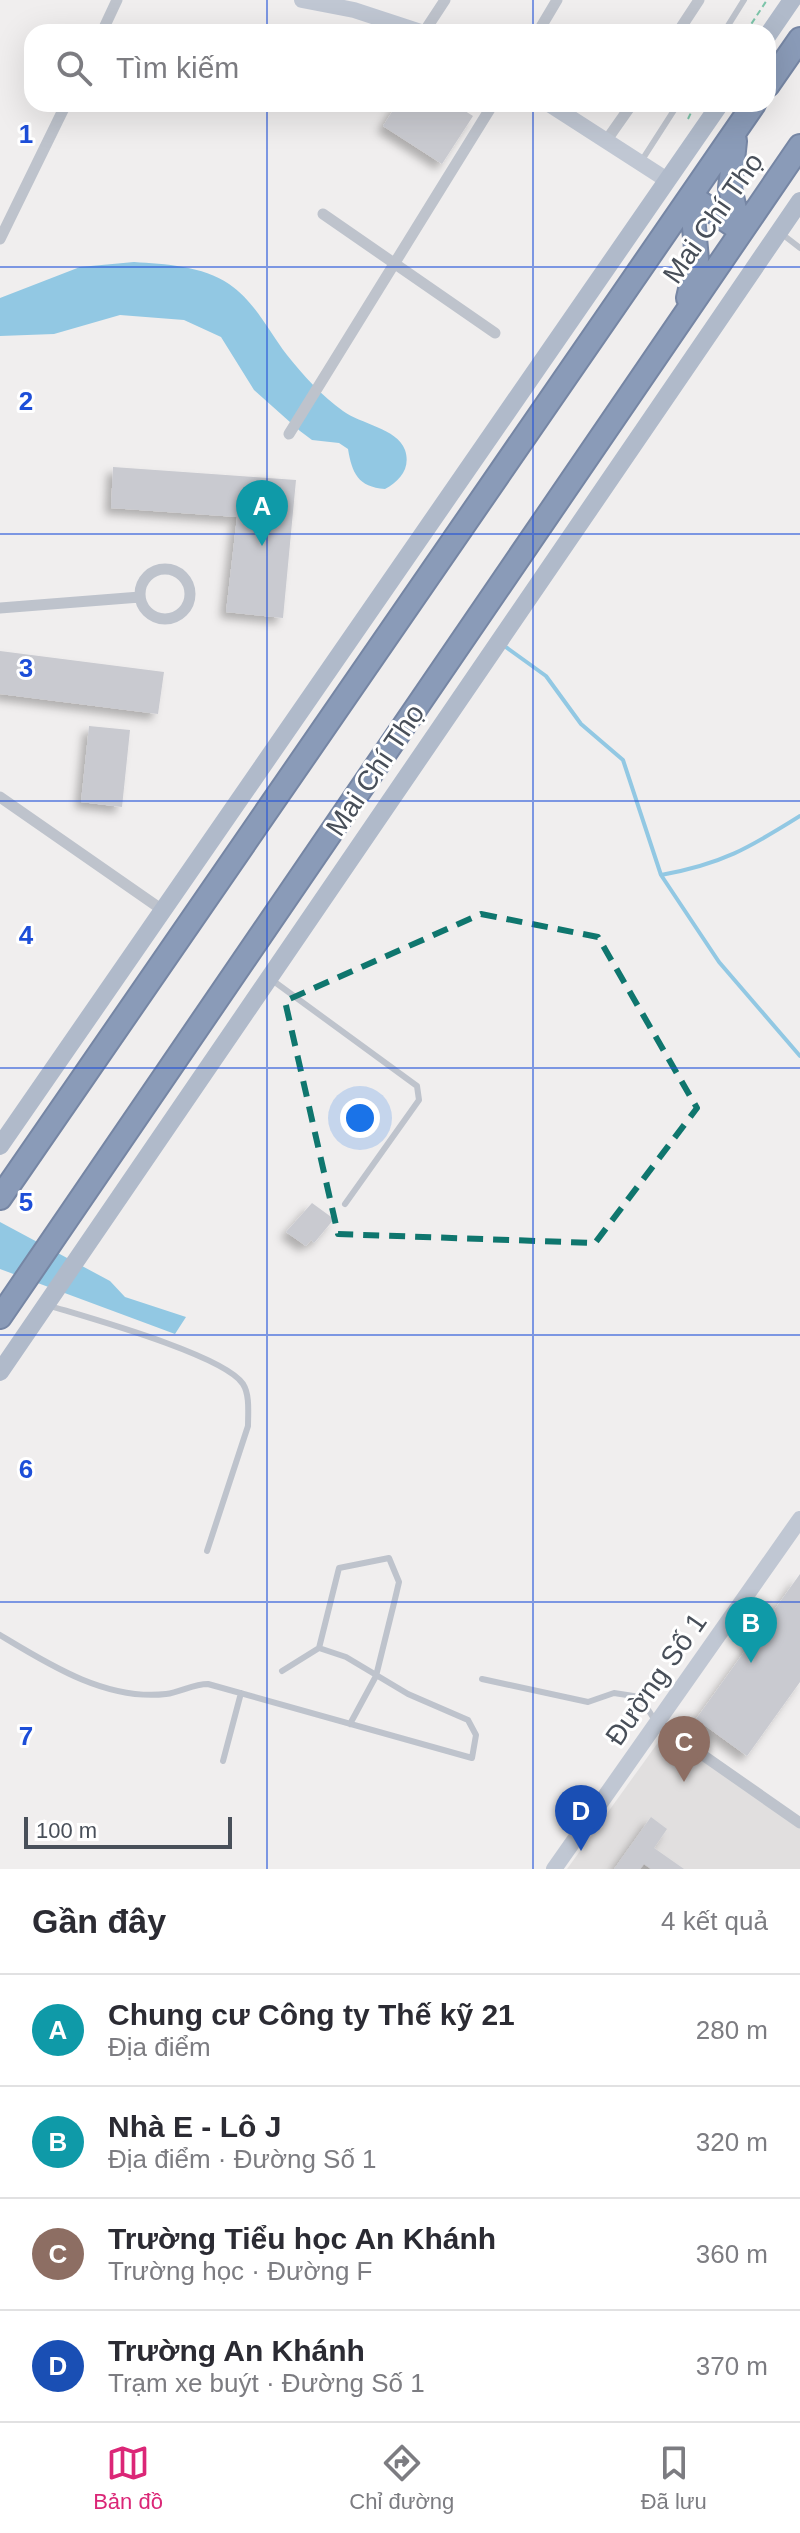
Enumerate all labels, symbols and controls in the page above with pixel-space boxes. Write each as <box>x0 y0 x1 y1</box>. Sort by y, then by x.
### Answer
search box <box>24 24 776 112</box>
icon: search <box>52 46 96 90</box>
text: Tìm kiếm <box>116 51 239 84</box>
text: 1 <box>19 119 33 149</box>
street label: Mai Chí Thọ <box>657 147 769 289</box>
text: 2 <box>19 386 33 416</box>
pin: A <box>236 480 288 546</box>
text: 3 <box>19 653 33 683</box>
street label: Mai Chí Thọ <box>320 698 430 842</box>
text: 4 <box>19 920 34 950</box>
your location <box>340 1098 380 1138</box>
text: 5 <box>19 1187 33 1217</box>
text: 6 <box>19 1454 33 1484</box>
pin: B <box>725 1597 777 1663</box>
street label: Đường Số 1 <box>599 1607 713 1751</box>
pin: C <box>658 1716 710 1782</box>
text: 7 <box>19 1721 33 1751</box>
pin: D <box>555 1785 607 1851</box>
scale bar <box>24 1813 232 1849</box>
text: 100 m <box>36 1818 97 1843</box>
text: Gần đây <box>32 1902 166 1940</box>
text: 4 kết quả <box>661 1906 768 1936</box>
text: Chung cư Công ty Thế kỹ 21 <box>108 1998 515 2031</box>
text: A <box>49 2015 67 2045</box>
text: 280 m <box>696 2015 768 2045</box>
text: Địa điểm <box>108 2032 211 2062</box>
text: Nhà E - Lô J <box>108 2110 281 2143</box>
text: B <box>49 2127 67 2157</box>
text: 320 m <box>696 2127 768 2157</box>
text: Địa điểm · Đường Số 1 <box>108 2144 377 2174</box>
text: Trường Tiểu học An Khánh <box>108 2222 496 2255</box>
text: C <box>49 2239 67 2269</box>
text: 360 m <box>696 2239 768 2269</box>
text: Trường học · Đường F <box>108 2256 372 2286</box>
text: Trường An Khánh <box>108 2334 365 2367</box>
text: D <box>49 2351 67 2381</box>
text: 370 m <box>696 2351 768 2381</box>
text: Trạm xe buýt · Đường Số 1 <box>108 2368 425 2398</box>
tab: Bản đồ <box>93 2441 163 2515</box>
tab: Chỉ đường <box>349 2441 454 2515</box>
tab: Đã lưu <box>641 2441 707 2515</box>

